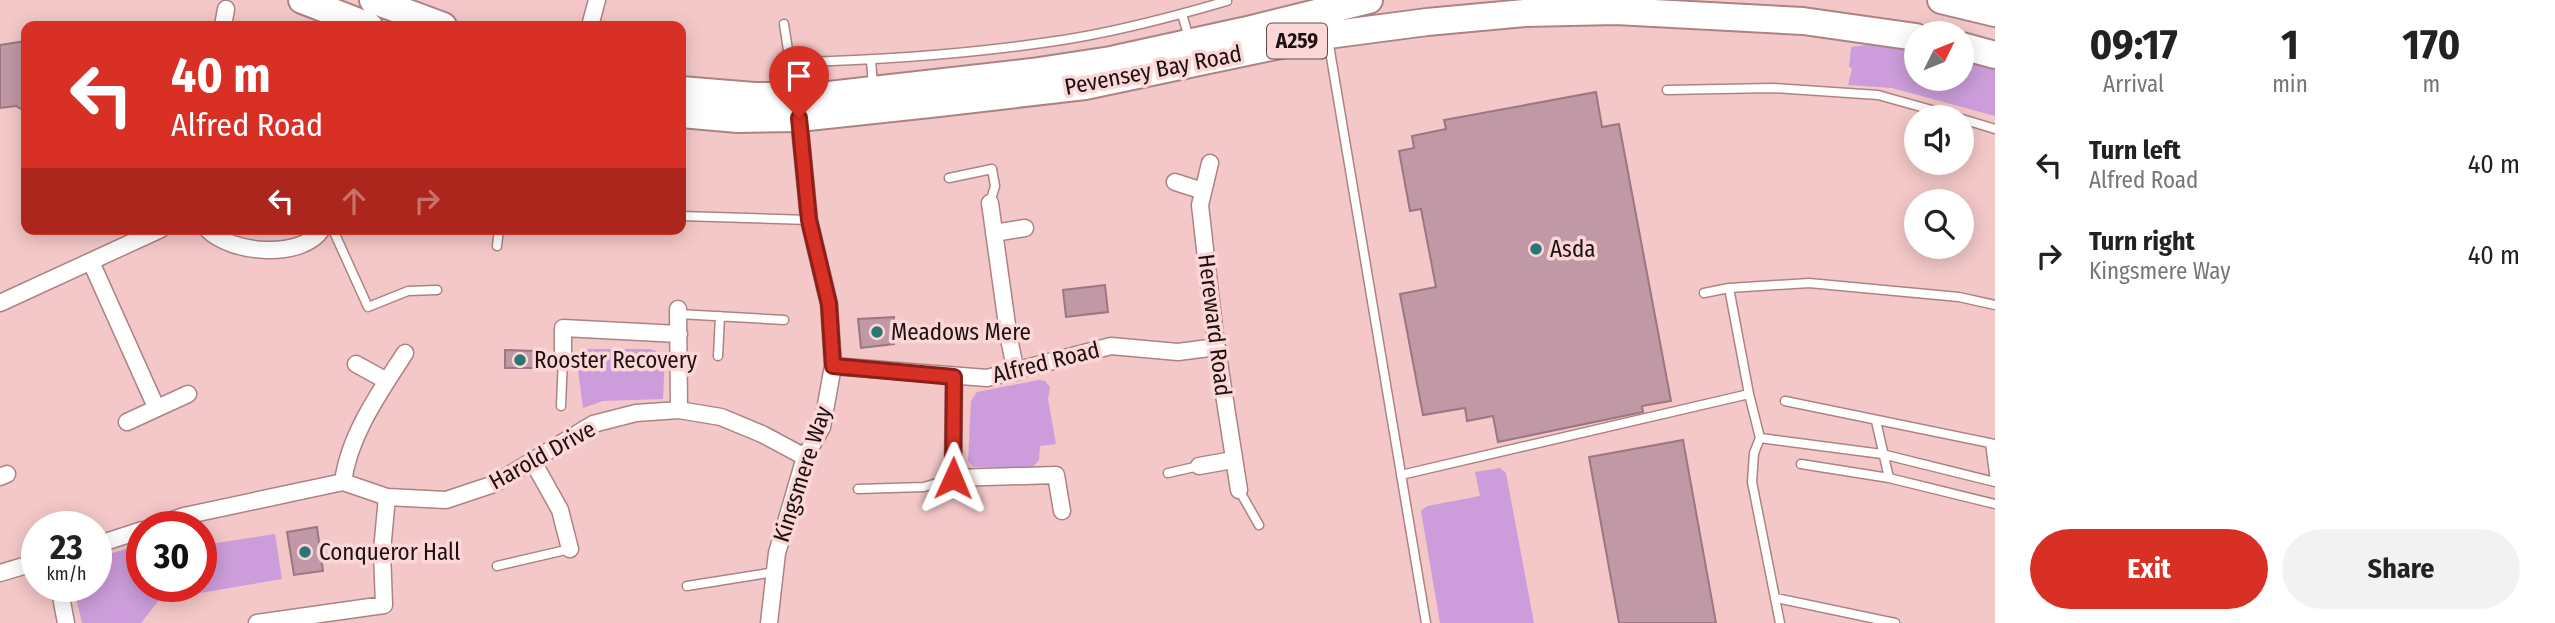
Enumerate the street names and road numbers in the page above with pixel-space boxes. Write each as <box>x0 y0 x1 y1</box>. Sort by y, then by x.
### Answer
road number: A259 <box>1267 23 1327 58</box>
street label: Pevensey Bay Road <box>1062 39 1244 101</box>
street label: Hereward Road <box>1192 252 1238 398</box>
street label: Alfred Road <box>990 335 1102 389</box>
street label: Kingsmere Way <box>767 402 837 546</box>
street label: Harold Drive <box>484 414 600 496</box>

